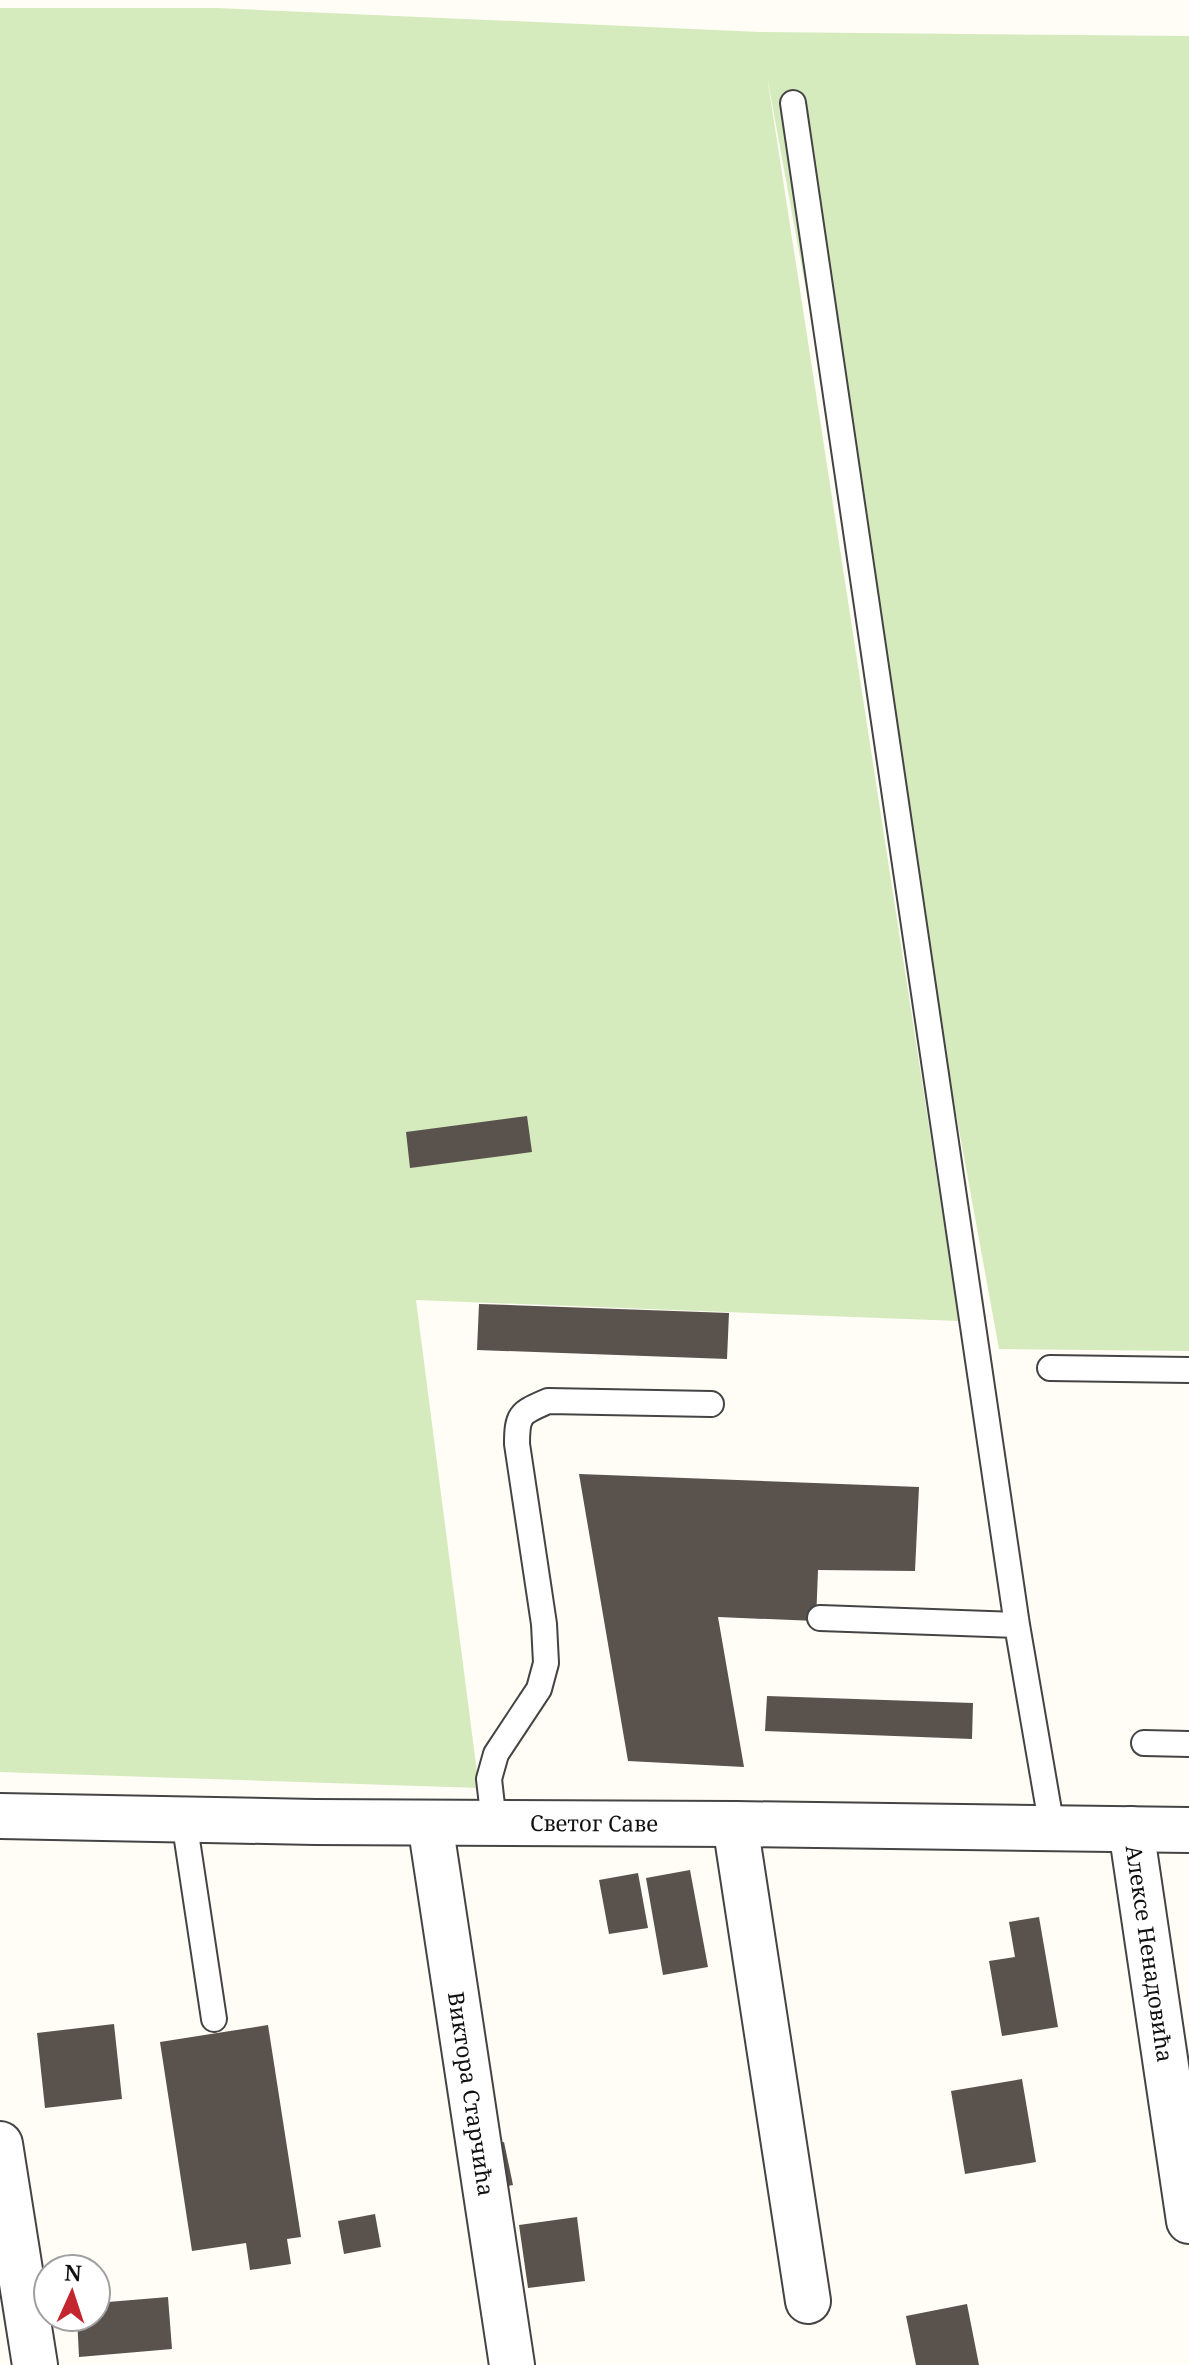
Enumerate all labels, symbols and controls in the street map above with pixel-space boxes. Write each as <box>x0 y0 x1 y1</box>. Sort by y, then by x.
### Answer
street label: Светог Саве <box>530 1807 658 1838</box>
street label: Алексе Ненадовића <box>1120 1843 1181 2064</box>
street label: Виктора Старчића <box>442 1989 502 2198</box>
north arrow <box>32 2253 112 2333</box>
text: N <box>64 2257 83 2287</box>

